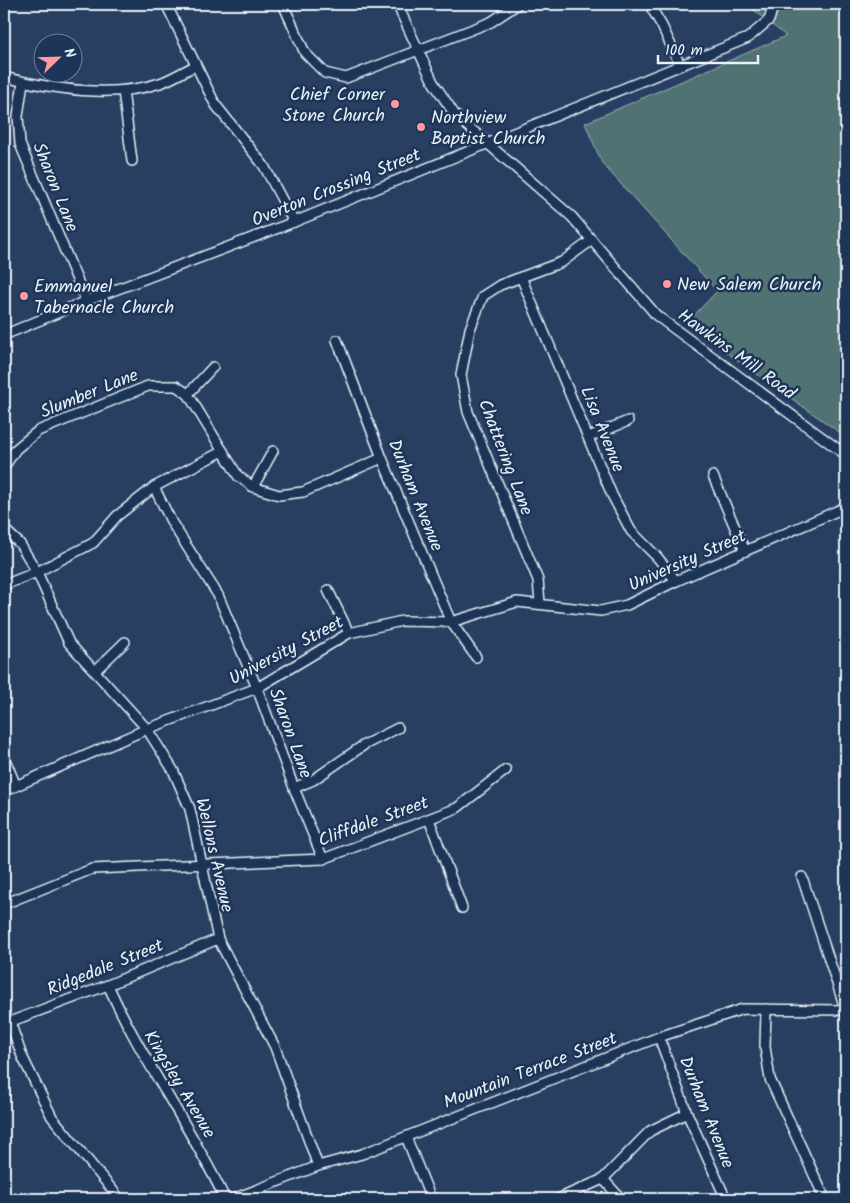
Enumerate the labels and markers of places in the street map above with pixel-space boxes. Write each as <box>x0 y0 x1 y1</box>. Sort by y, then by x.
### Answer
place label: Chief Corner Stone Church <box>283 81 386 131</box>
marker: Chief Corner Stone Church <box>389 98 401 110</box>
place label: Northview Baptist Church <box>431 104 545 154</box>
marker: Northview Baptist Church <box>415 121 427 133</box>
place label: New Salem Church <box>677 271 821 300</box>
place label: Emmanuel Tabernacle Church <box>34 273 174 323</box>
marker: New Salem Church <box>661 278 673 290</box>
marker: Emmanuel Tabernacle Church <box>18 290 30 302</box>

